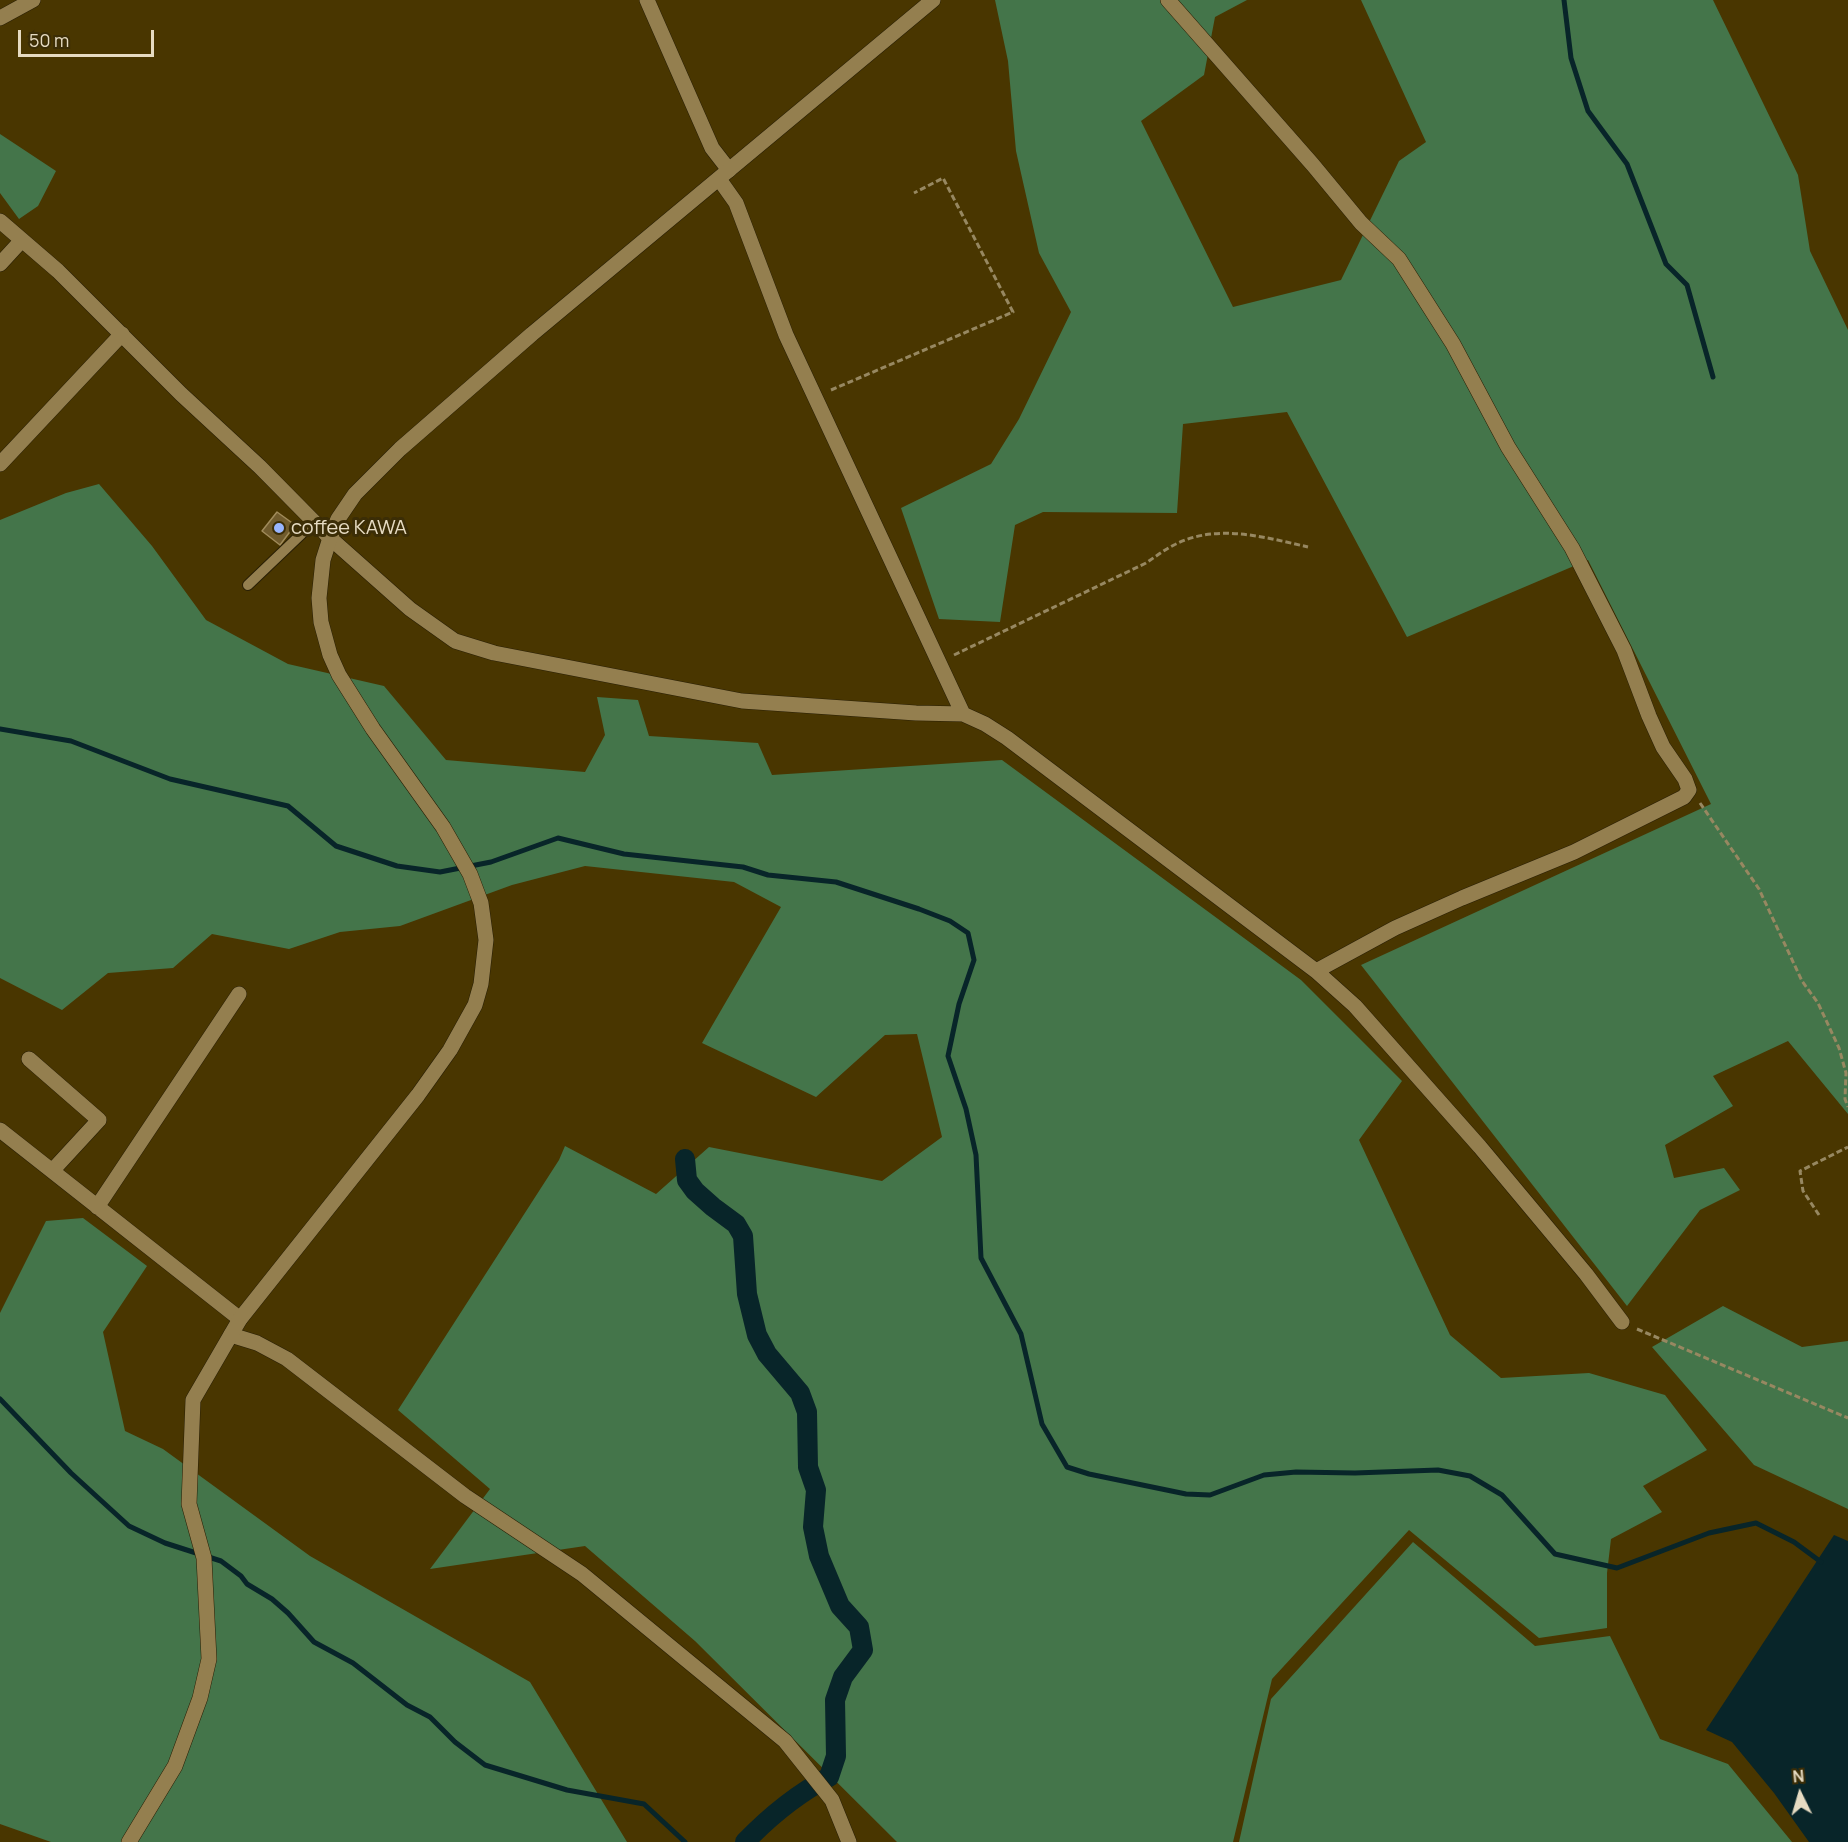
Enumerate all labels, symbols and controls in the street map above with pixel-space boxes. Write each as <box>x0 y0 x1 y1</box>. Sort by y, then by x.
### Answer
scale bar <box>21 18 158 56</box>
text: 50 m <box>29 28 69 52</box>
place label: coffee KAWA <box>291 516 407 540</box>
marker: coffee KAWA <box>272 521 286 535</box>
north arrow <box>1770 1764 1830 1824</box>
text: N <box>1792 1765 1805 1788</box>

